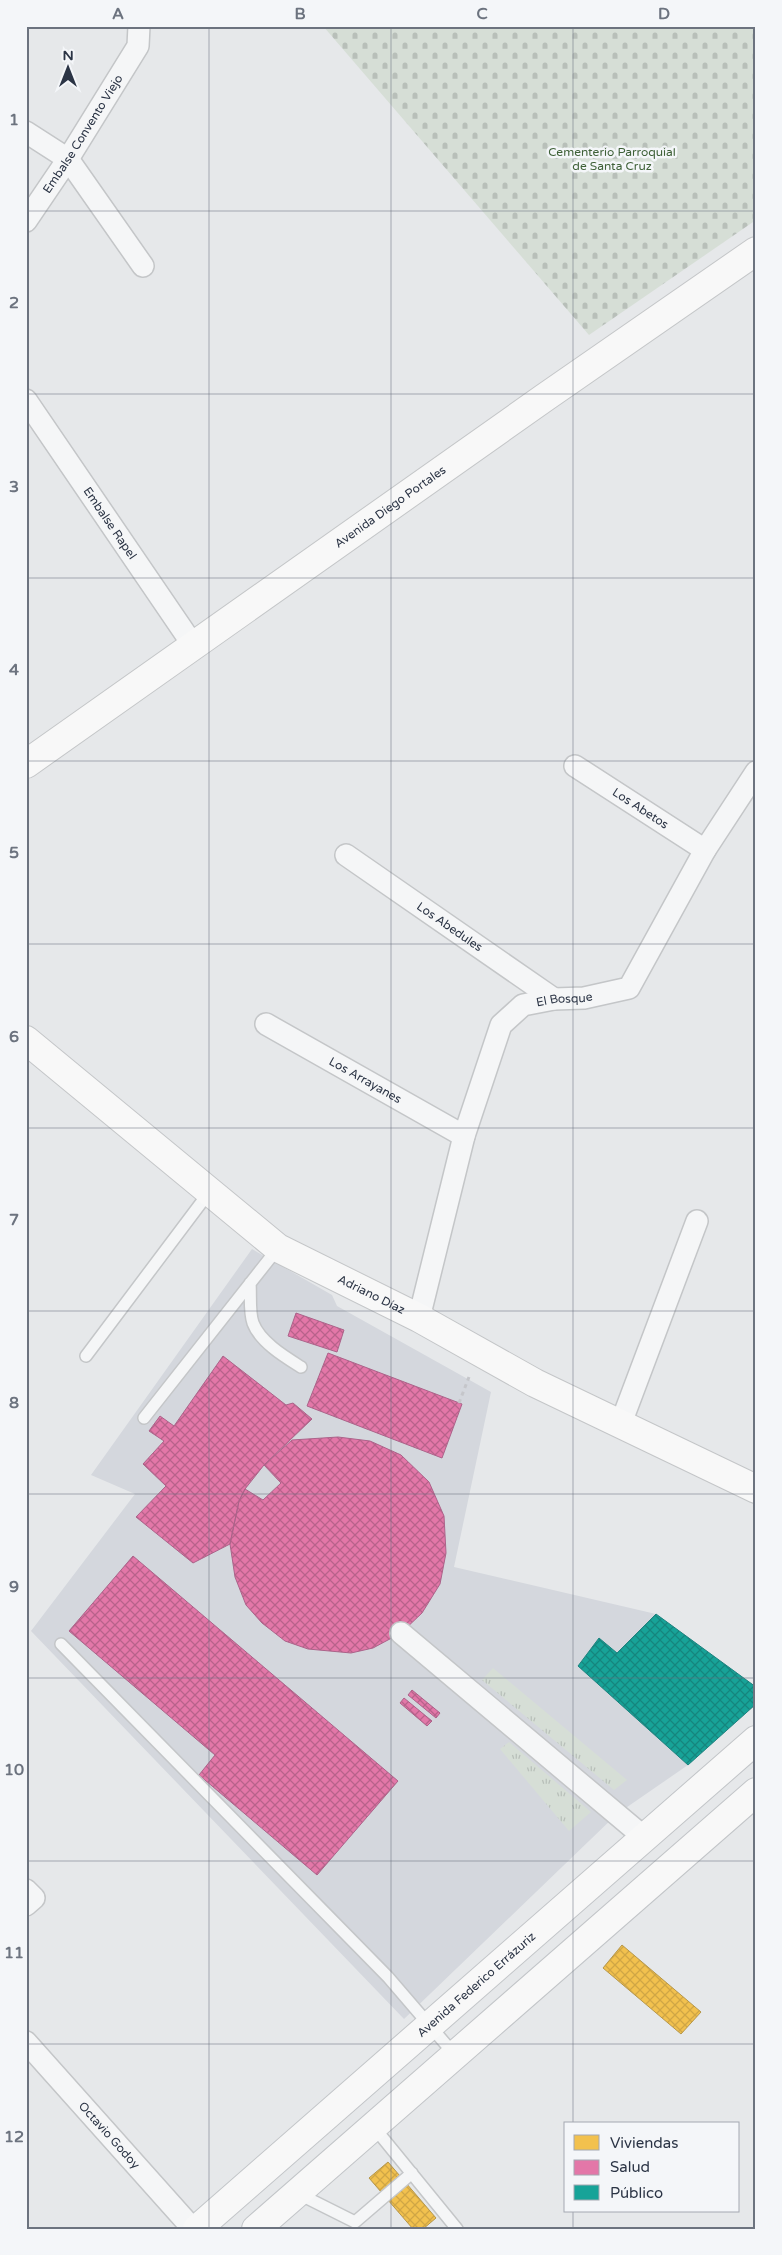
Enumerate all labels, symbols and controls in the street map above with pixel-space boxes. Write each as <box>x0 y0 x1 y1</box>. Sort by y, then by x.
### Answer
text: A <box>112 4 124 24</box>
text: B <box>294 4 306 24</box>
text: C <box>476 4 488 24</box>
text: D <box>658 4 670 24</box>
north arrow <box>42 42 92 92</box>
text: N <box>62 47 74 64</box>
street label: Embalse Convento Viejo <box>40 72 126 196</box>
text: 1 <box>9 110 19 130</box>
park label: Cementerio Parroquial de Santa Cruz <box>548 145 676 173</box>
text: 2 <box>9 293 19 313</box>
street label: Avenida Diego Portales <box>332 462 449 551</box>
text: 3 <box>9 477 19 497</box>
street label: Embalse Rapel <box>80 484 139 562</box>
text: 4 <box>9 660 19 680</box>
street label: Los Abetos <box>610 785 671 832</box>
text: 5 <box>9 843 19 863</box>
street label: Los Abedules <box>414 899 485 954</box>
street label: El Bosque <box>535 989 594 1009</box>
text: 6 <box>9 1027 19 1047</box>
street label: Los Arrayanes <box>327 1054 404 1106</box>
text: 7 <box>9 1210 19 1230</box>
street label: Adriano Díaz <box>336 1272 407 1317</box>
text: 8 <box>9 1393 19 1413</box>
text: 9 <box>9 1577 19 1597</box>
text: 10 <box>4 1760 24 1780</box>
street label: Avenida Federico Errázuriz <box>414 1929 538 2040</box>
text: 11 <box>4 1943 24 1963</box>
street label: Octavio Godoy <box>76 2099 143 2172</box>
legend <box>564 2122 740 2212</box>
text: 12 <box>4 2127 24 2147</box>
text: Viviendas <box>610 2134 678 2152</box>
text: Salud <box>610 2158 650 2176</box>
text: Público <box>610 2184 663 2202</box>

